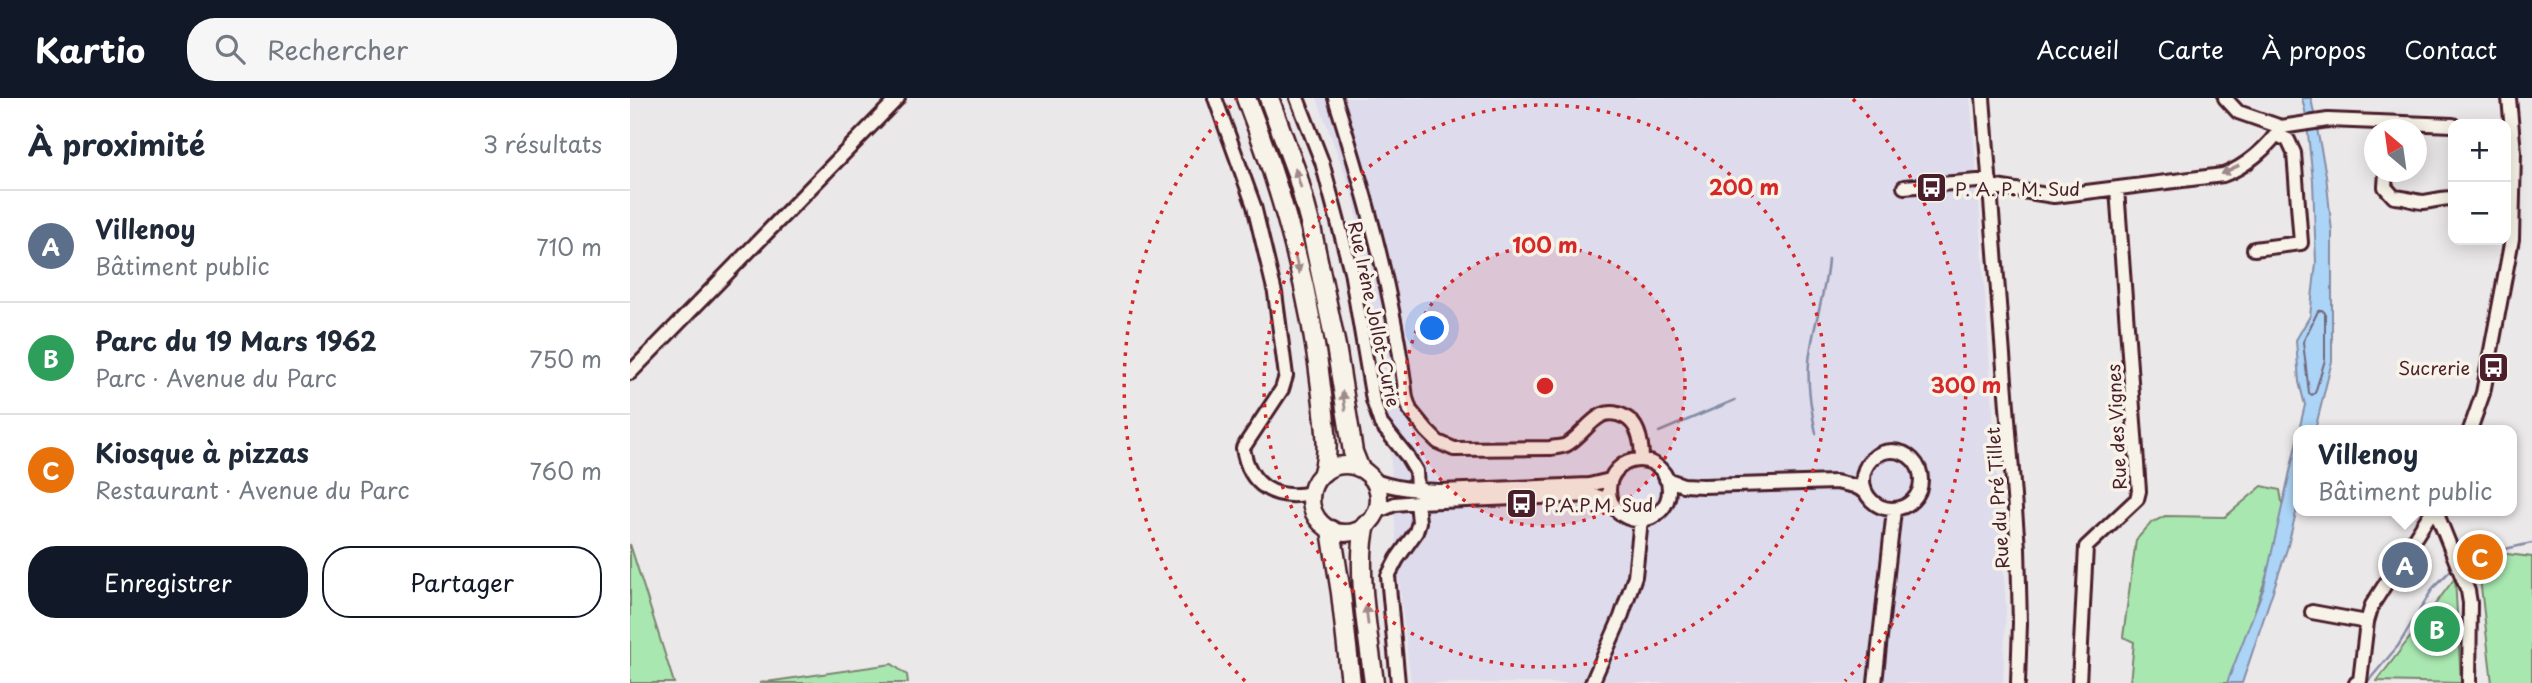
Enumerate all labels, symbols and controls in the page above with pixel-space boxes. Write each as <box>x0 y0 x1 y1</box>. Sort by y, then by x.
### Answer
search box <box>187 18 677 81</box>
text: Kartio <box>35 24 145 74</box>
icon: search <box>211 30 249 68</box>
text: Rechercher <box>267 30 408 69</box>
text: Accueil <box>2036 31 2119 67</box>
text: Carte <box>2157 31 2224 67</box>
text: À propos <box>2262 31 2366 67</box>
text: Contact <box>2404 31 2497 67</box>
north arrow <box>2364 119 2427 182</box>
map controls <box>2448 119 2511 245</box>
button: + <box>2448 119 2511 182</box>
text: À proximité <box>28 121 205 166</box>
text: 3 résultats <box>483 126 602 161</box>
one-way arrow <box>2220 164 2240 176</box>
one-way arrow <box>1292 168 1302 189</box>
text: 200 m <box>1709 170 1779 202</box>
bus stop icon: P. A. P. M. Sud <box>1915 171 1949 205</box>
place label: P. A. P. M. Sud <box>1955 175 2080 202</box>
button: − <box>2448 182 2511 245</box>
text: Villenoy <box>95 209 195 248</box>
street label: Rue Irène Jollot-Curie <box>1342 219 1408 409</box>
text: 100 m <box>1512 228 1578 260</box>
text: A <box>42 229 60 264</box>
text: 710 m <box>536 229 602 264</box>
text: Bâtiment public <box>95 248 270 283</box>
one-way arrow <box>1292 253 1303 275</box>
your location <box>1415 311 1449 345</box>
text: Parc du 19 Mars 1962 <box>95 321 377 360</box>
text: B <box>43 341 59 376</box>
text: 750 m <box>529 341 602 376</box>
bus stop icon: Sucrerie <box>2476 350 2510 384</box>
place label: Sucrerie <box>2398 354 2470 381</box>
text: Parc · Avenue du Parc <box>95 360 337 395</box>
street label: Rue des Vignes <box>2099 363 2133 491</box>
text: 300 m <box>1931 368 2001 400</box>
centre of rings <box>1533 374 1557 398</box>
one-way arrow <box>1339 390 1350 412</box>
popup <box>2293 425 2517 516</box>
street label: Rue du Pré Tillet <box>1979 426 2015 570</box>
text: Kiosque à pizzas <box>95 433 309 472</box>
text: Villenoy <box>2318 434 2418 473</box>
text: C <box>42 453 60 488</box>
text: 760 m <box>530 453 602 488</box>
text: Restaurant · Avenue du Parc <box>95 472 409 507</box>
text: Bâtiment public <box>2318 473 2492 508</box>
bus stop icon: P.A.P.M. Sud <box>1504 487 1538 521</box>
place label: P.A.P.M. Sud <box>1544 491 1653 518</box>
pin: C <box>2457 531 2503 583</box>
pin: A <box>2382 539 2428 591</box>
button: Enregistrer <box>28 546 308 618</box>
button: Partager <box>322 546 602 618</box>
pin: B <box>2414 603 2460 655</box>
one-way arrow <box>1361 604 1372 626</box>

